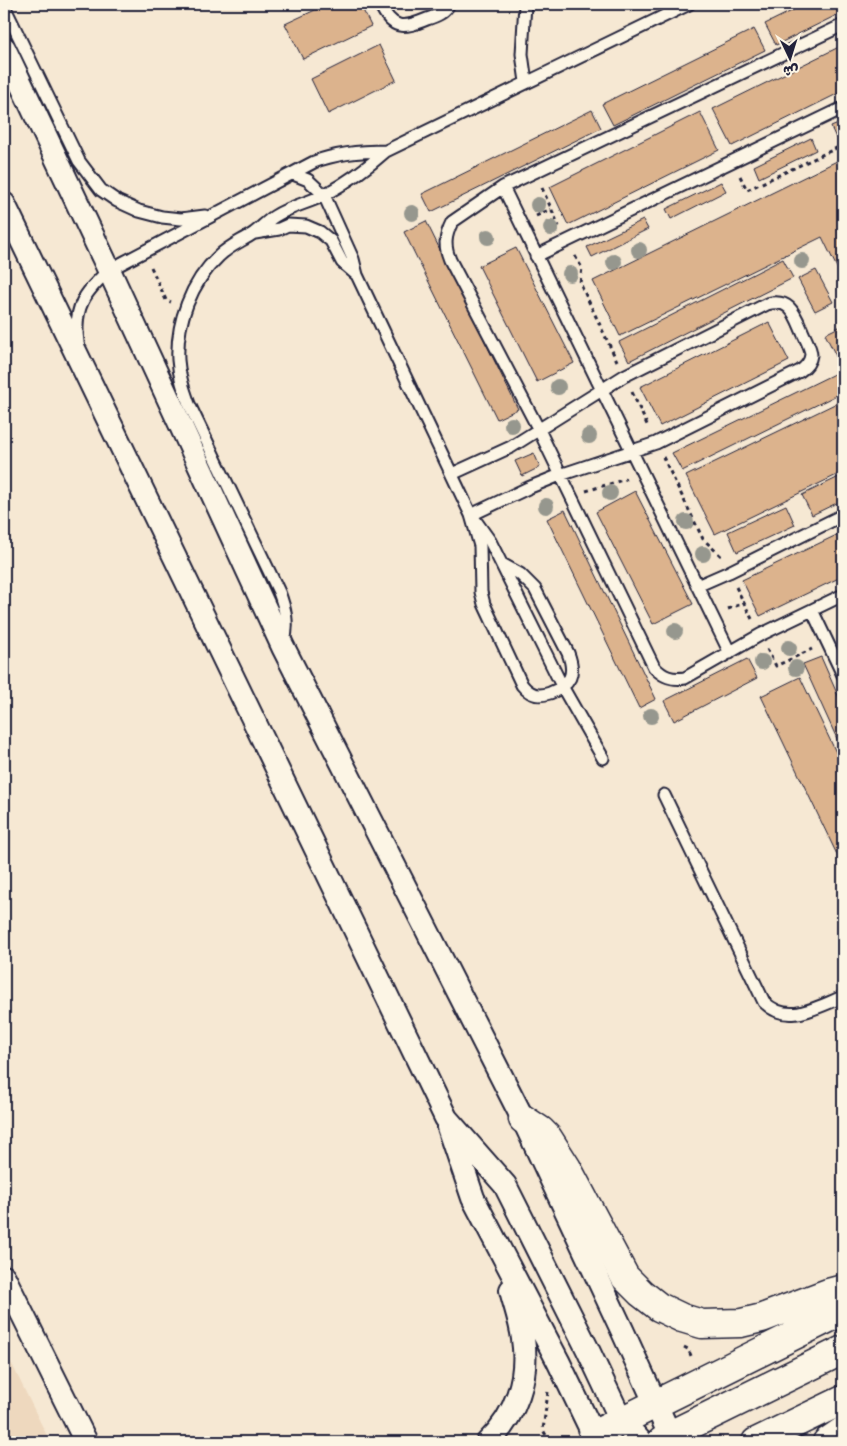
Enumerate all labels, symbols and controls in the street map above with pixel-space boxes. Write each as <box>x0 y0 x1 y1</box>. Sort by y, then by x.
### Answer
north arrow <box>764 32 814 82</box>
text: ش <box>782 58 799 80</box>

